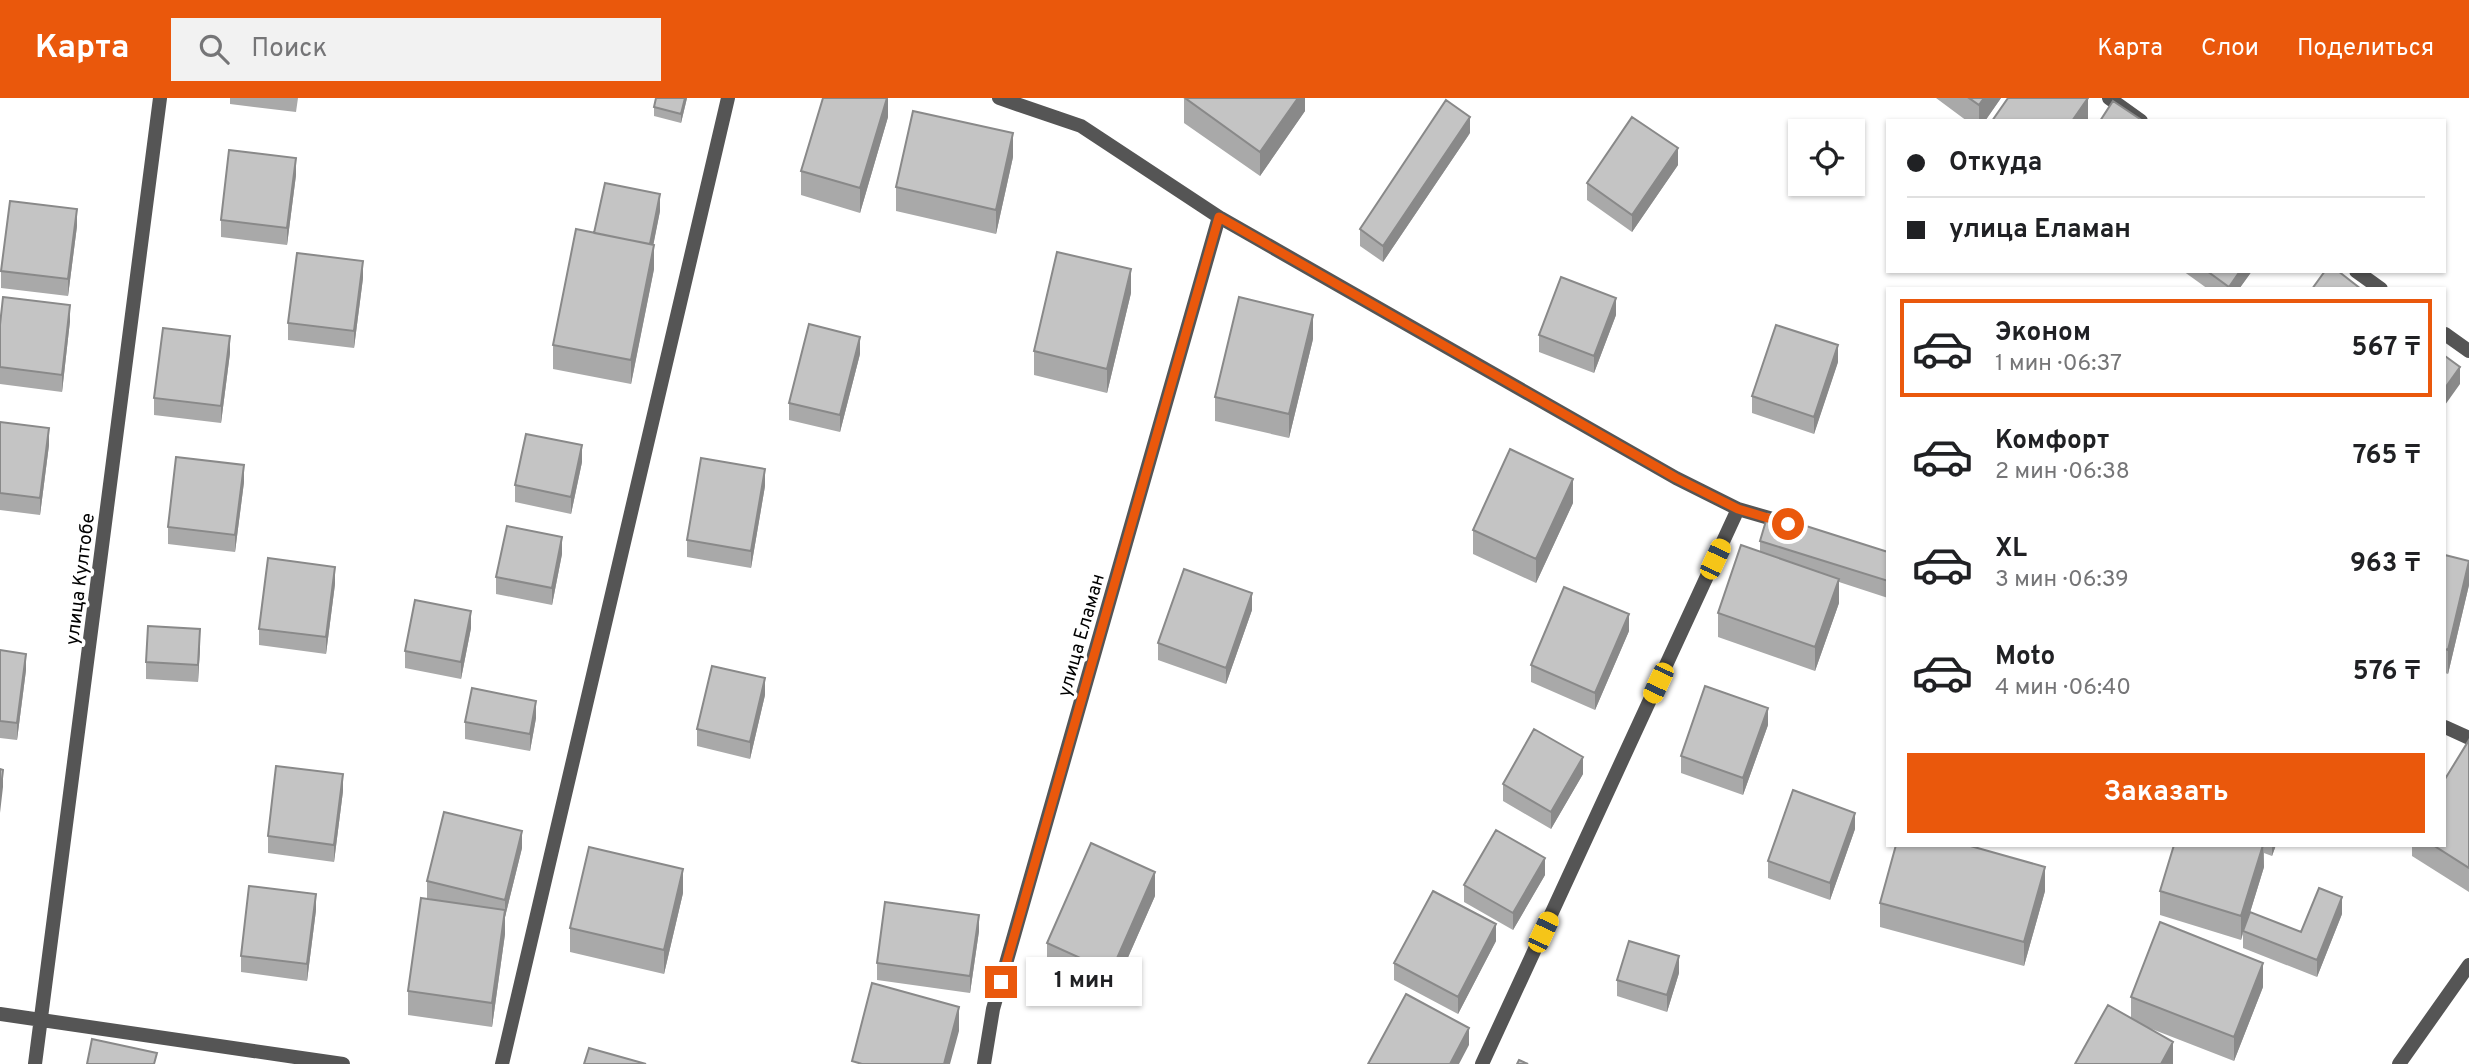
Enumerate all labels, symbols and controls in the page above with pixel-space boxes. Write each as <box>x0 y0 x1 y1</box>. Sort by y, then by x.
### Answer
search box <box>171 18 661 81</box>
text: Карта <box>35 28 129 70</box>
icon: search <box>195 30 233 68</box>
text: Поиск <box>251 33 327 66</box>
text: Карта <box>2097 34 2163 64</box>
text: Слои <box>2201 34 2259 64</box>
text: Поделиться <box>2297 34 2434 64</box>
map controls <box>1788 119 1865 196</box>
button: locate <box>1788 119 1865 196</box>
text: Откуда <box>1949 147 2042 180</box>
text: улица Еламан <box>1949 214 2131 247</box>
icon: car <box>1911 317 1974 380</box>
text: Эконом <box>1995 317 2091 350</box>
text: 567 ₸ <box>2352 332 2421 365</box>
text: 1 мин · 06:37 <box>1995 350 2122 379</box>
icon: car <box>1911 425 1974 488</box>
text: Комфорт <box>1995 425 2109 458</box>
text: 765 ₸ <box>2353 440 2421 473</box>
text: 2 мин · 06:38 <box>1995 458 2130 487</box>
route start <box>1772 508 1804 540</box>
street label: улица Култобе <box>61 512 101 647</box>
icon: car <box>1911 533 1974 596</box>
text: XL <box>1995 533 2027 566</box>
car <box>1697 536 1734 582</box>
text: 963 ₸ <box>2350 548 2421 581</box>
text: 3 мин · 06:39 <box>1995 566 2129 595</box>
street label: улица Еламан <box>1053 571 1111 700</box>
icon: car <box>1911 641 1974 704</box>
text: Moto <box>1995 641 2055 674</box>
text: 576 ₸ <box>2353 656 2421 689</box>
car <box>1640 660 1677 706</box>
text: 4 мин · 06:40 <box>1995 674 2131 703</box>
button: Заказать <box>1907 753 2425 833</box>
car <box>1525 909 1562 955</box>
callout: 1 мин <box>1026 958 1141 1006</box>
route end <box>985 966 1017 998</box>
text: 1 мин <box>1054 967 1114 996</box>

